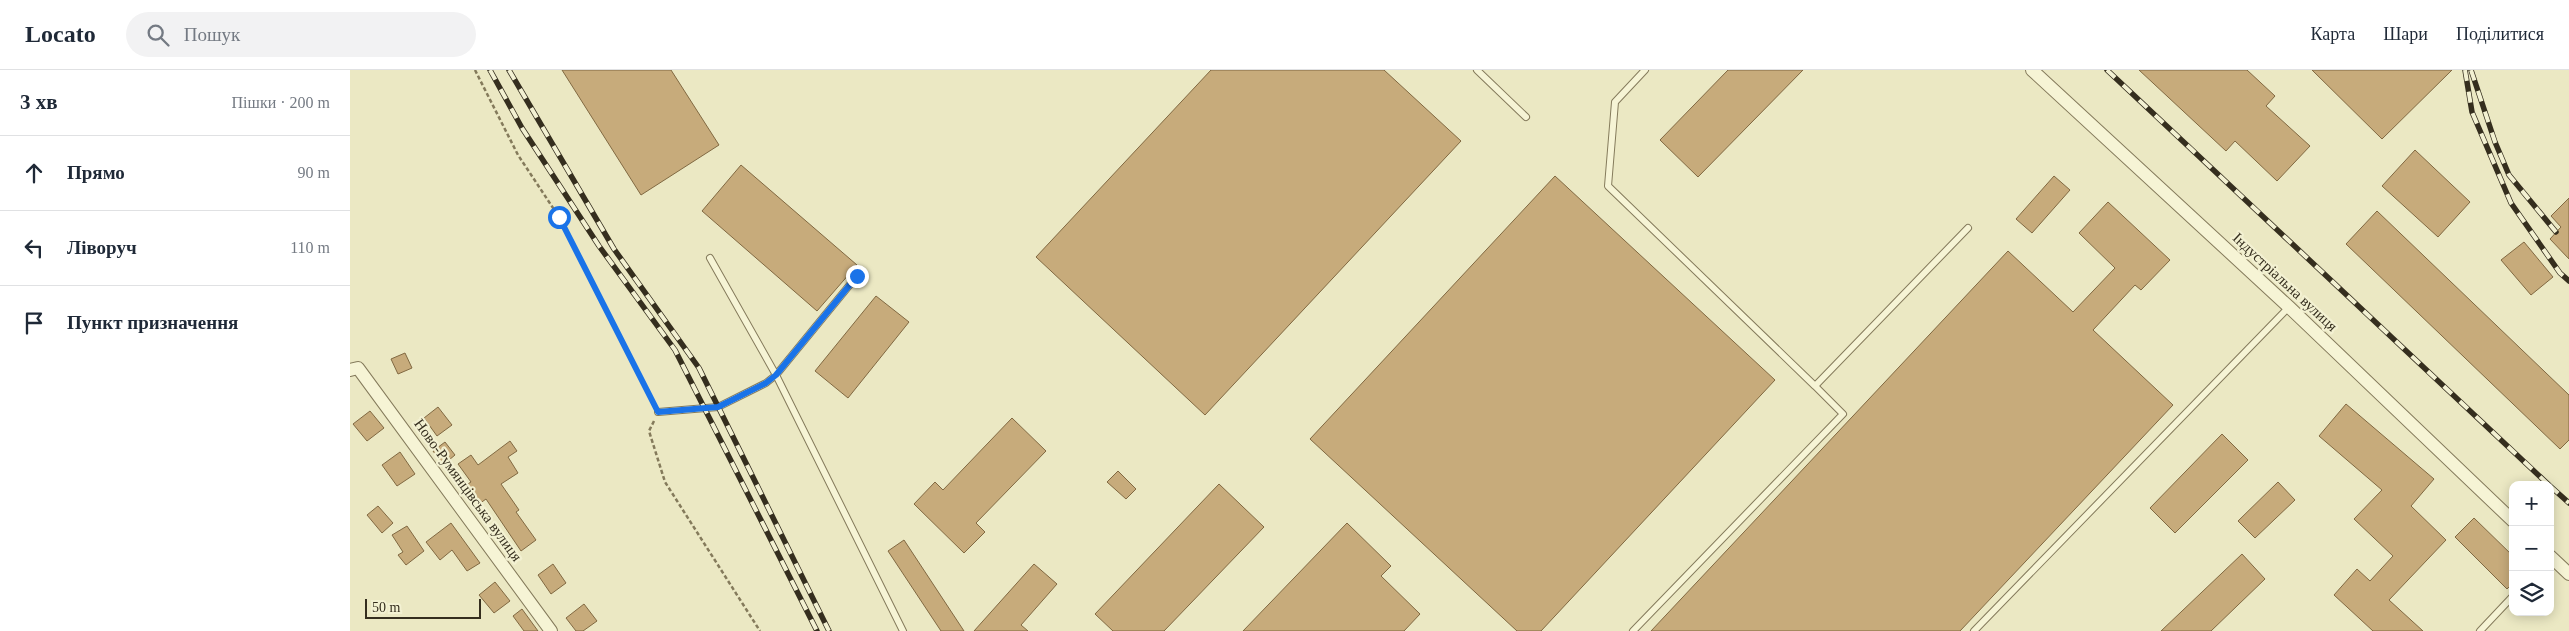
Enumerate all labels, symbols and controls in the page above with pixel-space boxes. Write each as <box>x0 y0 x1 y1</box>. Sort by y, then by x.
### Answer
search box <box>126 12 476 57</box>
text: Locato <box>25 21 96 47</box>
icon: search <box>144 21 172 49</box>
text: Пошук <box>184 24 240 45</box>
text: Карта <box>2311 24 2355 44</box>
text: Шари <box>2383 24 2428 44</box>
text: Поділитися <box>2456 24 2544 44</box>
text: 3 хв <box>20 90 58 114</box>
text: Пішки · 200 m <box>232 94 330 111</box>
icon: ahead <box>20 159 48 187</box>
text: Прямо <box>67 162 125 183</box>
text: 90 m <box>298 164 330 181</box>
route start <box>548 206 571 229</box>
street label: Індустріальна вулиця <box>2230 230 2340 335</box>
icon: left <box>20 234 48 262</box>
text: Ліворуч <box>67 237 137 258</box>
text: 110 m <box>290 239 330 256</box>
route end <box>846 265 869 288</box>
icon: arrive <box>20 309 48 337</box>
text: Пункт призначення <box>67 312 238 333</box>
street label: Ново-Румянцівська вулиця <box>411 416 525 564</box>
map controls <box>2509 481 2554 616</box>
button: + <box>2509 481 2554 526</box>
button: − <box>2509 526 2554 571</box>
button: layers <box>2509 571 2554 616</box>
scale bar <box>365 596 481 619</box>
text: 50 m <box>372 600 400 615</box>

